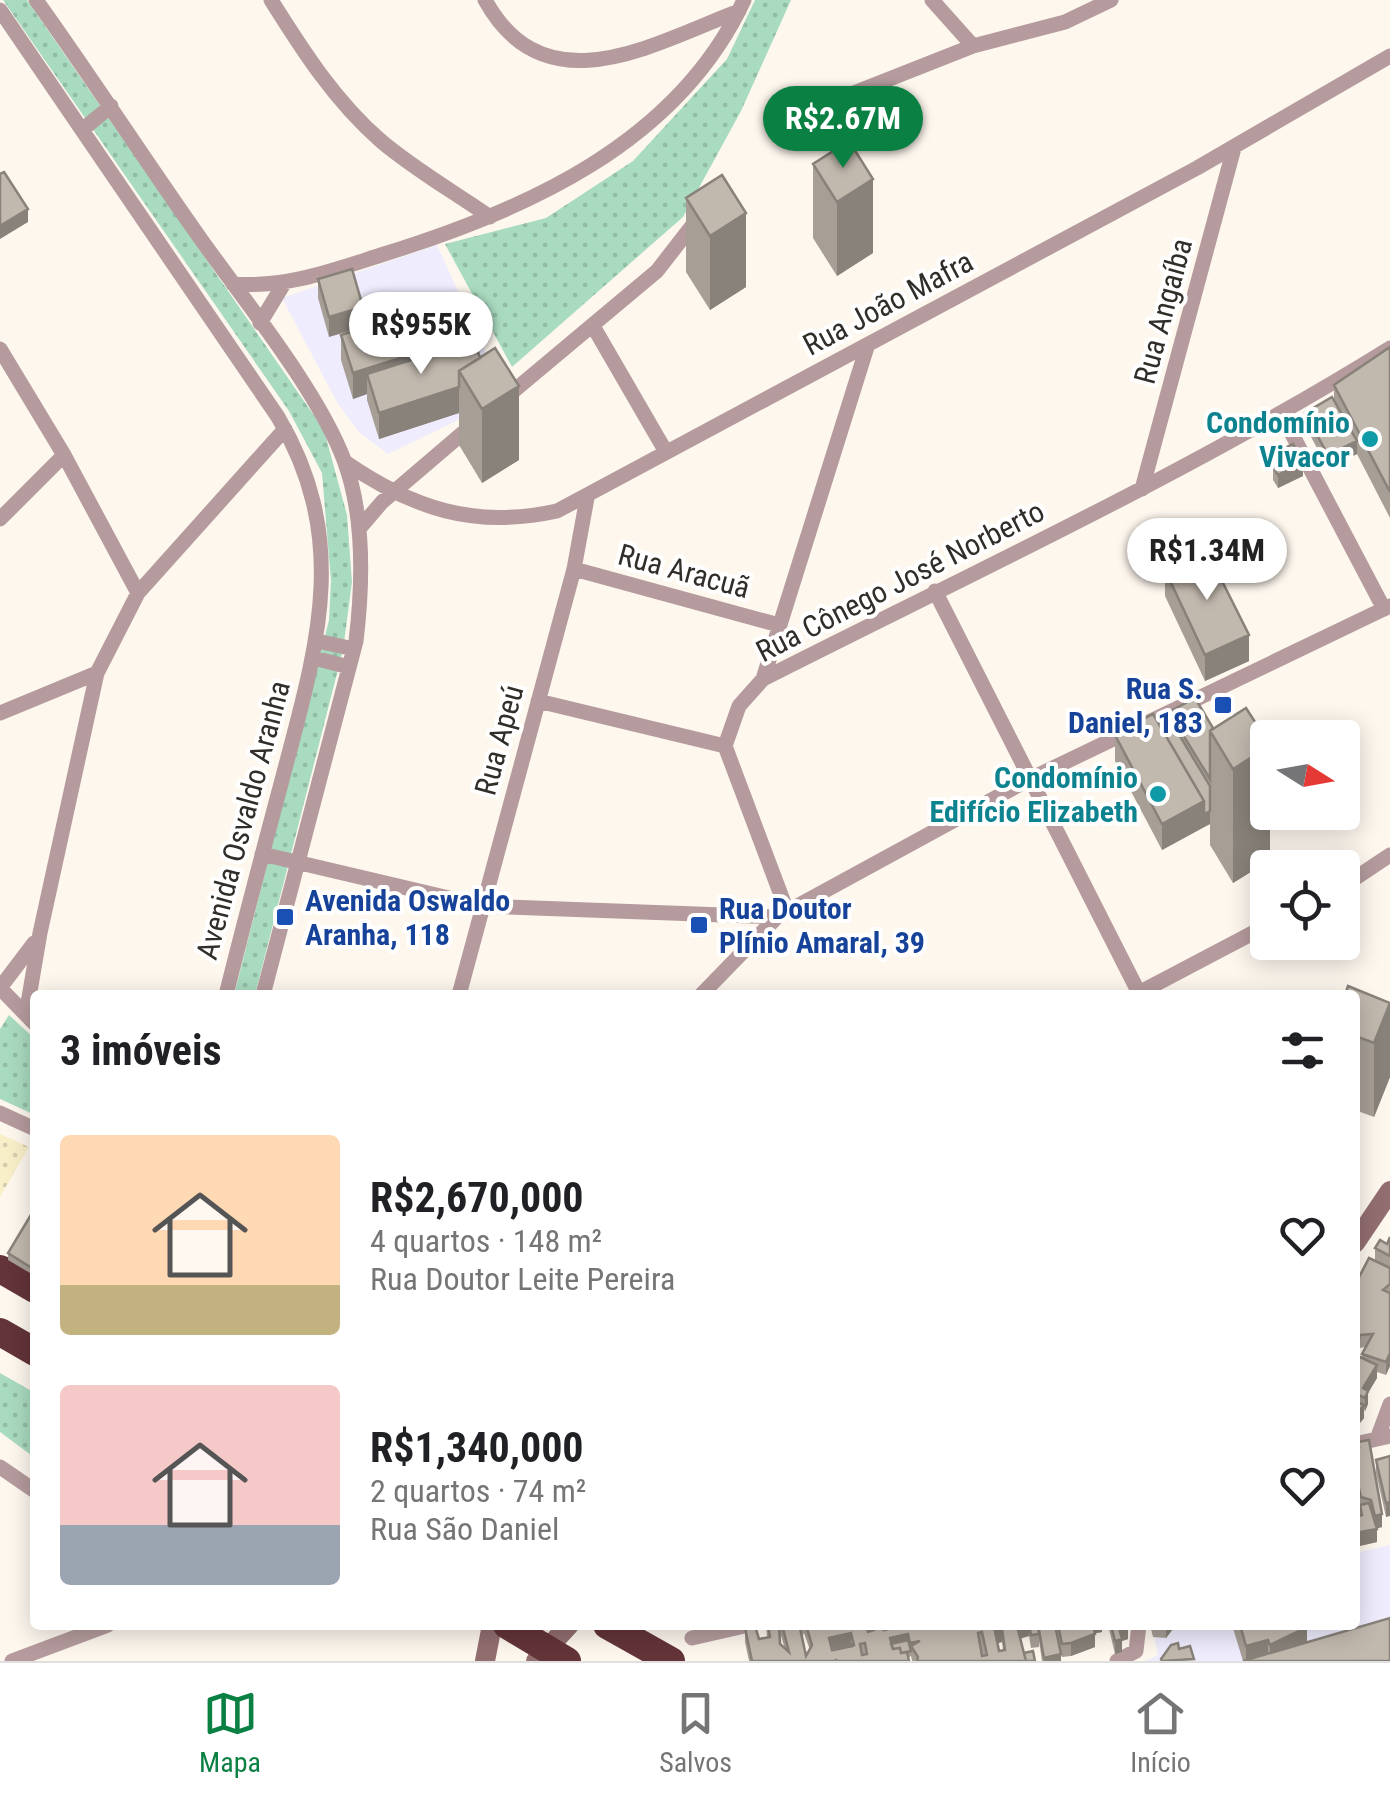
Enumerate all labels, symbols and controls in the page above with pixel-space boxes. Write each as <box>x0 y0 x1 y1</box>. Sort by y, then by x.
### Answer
pin: R$2.67M <box>751 86 935 171</box>
text: R$2.67M <box>785 99 901 137</box>
street label: Rua Angaíba <box>1127 235 1199 387</box>
street label: Rua João Mafra <box>797 244 979 362</box>
pin: R$955K <box>340 292 502 377</box>
text: R$955K <box>371 305 471 343</box>
place label: Condomínio Vivacor <box>1206 405 1350 474</box>
marker: Condomínio Vivacor <box>1359 428 1381 450</box>
street label: Rua Cônego José Norberto <box>750 493 1050 669</box>
pin: R$1.34M <box>1115 518 1299 603</box>
text: R$1.34M <box>1149 531 1265 569</box>
street label: Rua Aracuã <box>614 537 754 605</box>
place label: Rua S. Daniel, 183 <box>1068 671 1203 740</box>
street label: Avenida Osvaldo Aranha <box>189 677 297 963</box>
street label: Rua Apeú <box>468 681 530 799</box>
marker: Rua S. Daniel, 183 <box>1212 694 1234 716</box>
north arrow <box>1250 720 1360 830</box>
map controls <box>1250 720 1360 960</box>
place label: Condomínio Edifício Elizabeth <box>930 760 1138 829</box>
marker: Condomínio Edifício Elizabeth <box>1147 783 1169 805</box>
button: locate <box>1250 850 1360 960</box>
place label: Avenida Oswaldo Aranha, 118 <box>305 883 510 952</box>
place label: Rua Doutor Plínio Amaral, 39 <box>719 891 925 960</box>
marker: Avenida Oswaldo Aranha, 118 <box>274 906 296 928</box>
marker: Rua Doutor Plínio Amaral, 39 <box>688 914 710 936</box>
icon: filters <box>1275 1023 1330 1078</box>
text: 3 imóveis <box>60 1026 222 1075</box>
text: R$2,670,000 <box>370 1173 584 1222</box>
icon: home <box>140 1175 260 1295</box>
icon: heart <box>1275 1208 1330 1263</box>
text: 4 quartos · 148 m² <box>370 1222 602 1260</box>
text: Rua Doutor Leite Pereira <box>370 1260 675 1298</box>
text: R$1,340,000 <box>370 1423 584 1472</box>
icon: home <box>140 1425 260 1545</box>
icon: heart <box>1275 1458 1330 1513</box>
text: 2 quartos · 74 m² <box>370 1472 586 1510</box>
text: Rua São Daniel <box>370 1510 559 1548</box>
tab: Mapa <box>199 1686 261 1779</box>
tab: Salvos <box>659 1686 732 1779</box>
tab: Início <box>1130 1686 1191 1779</box>

